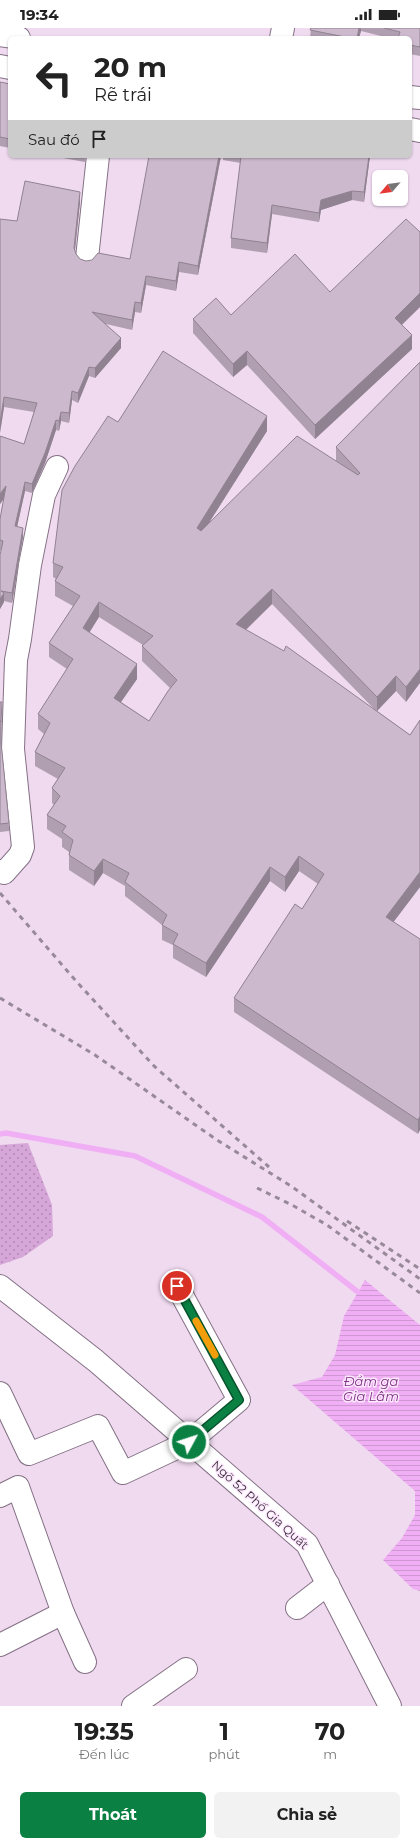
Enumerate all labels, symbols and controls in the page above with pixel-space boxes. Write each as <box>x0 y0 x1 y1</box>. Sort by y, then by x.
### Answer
text: 19:34 <box>20 5 59 24</box>
text: 20 m <box>94 50 167 84</box>
icon: left <box>28 52 80 104</box>
text: Rẽ trái <box>94 84 152 106</box>
icon: arrive <box>88 128 110 150</box>
text: Sau đó <box>28 130 80 149</box>
north arrow <box>372 170 408 206</box>
map controls <box>372 170 408 206</box>
pin <box>160 1269 194 1303</box>
icon: arrive <box>166 1275 188 1297</box>
water label: Đầm ga Gia Lâm <box>343 1373 399 1404</box>
position arrow <box>168 1421 210 1463</box>
street label: Ngõ 52 Phố Gia Quất <box>209 1457 312 1552</box>
text: 19:35 <box>75 1717 134 1746</box>
text: 1 <box>220 1717 229 1746</box>
text: 70 <box>315 1717 345 1746</box>
text: Đến lúc <box>79 1746 129 1762</box>
text: phút <box>208 1746 240 1762</box>
text: m <box>323 1746 337 1762</box>
button: Thoát <box>20 1792 206 1838</box>
button: Chia sẻ <box>214 1792 400 1838</box>

